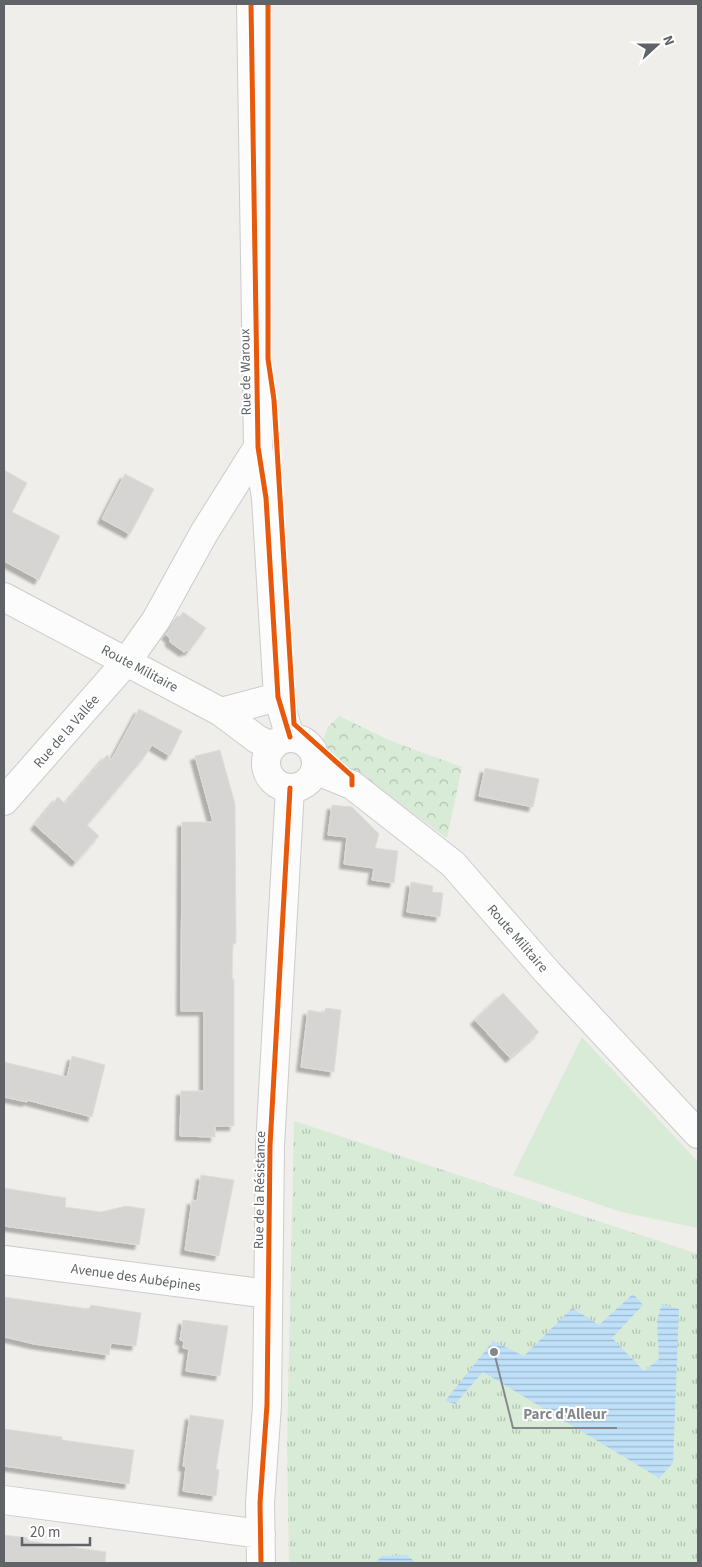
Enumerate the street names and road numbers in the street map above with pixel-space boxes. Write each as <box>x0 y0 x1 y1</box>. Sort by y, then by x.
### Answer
street label: Rue de Waroux <box>235 328 257 416</box>
street label: Route Militaire <box>98 640 182 698</box>
street label: Rue de la Vallée <box>29 691 104 773</box>
street label: Route Militaire <box>482 900 553 977</box>
street label: Rue de la Résistance <box>249 1131 271 1249</box>
street label: Avenue des Aubépines <box>70 1259 202 1297</box>

